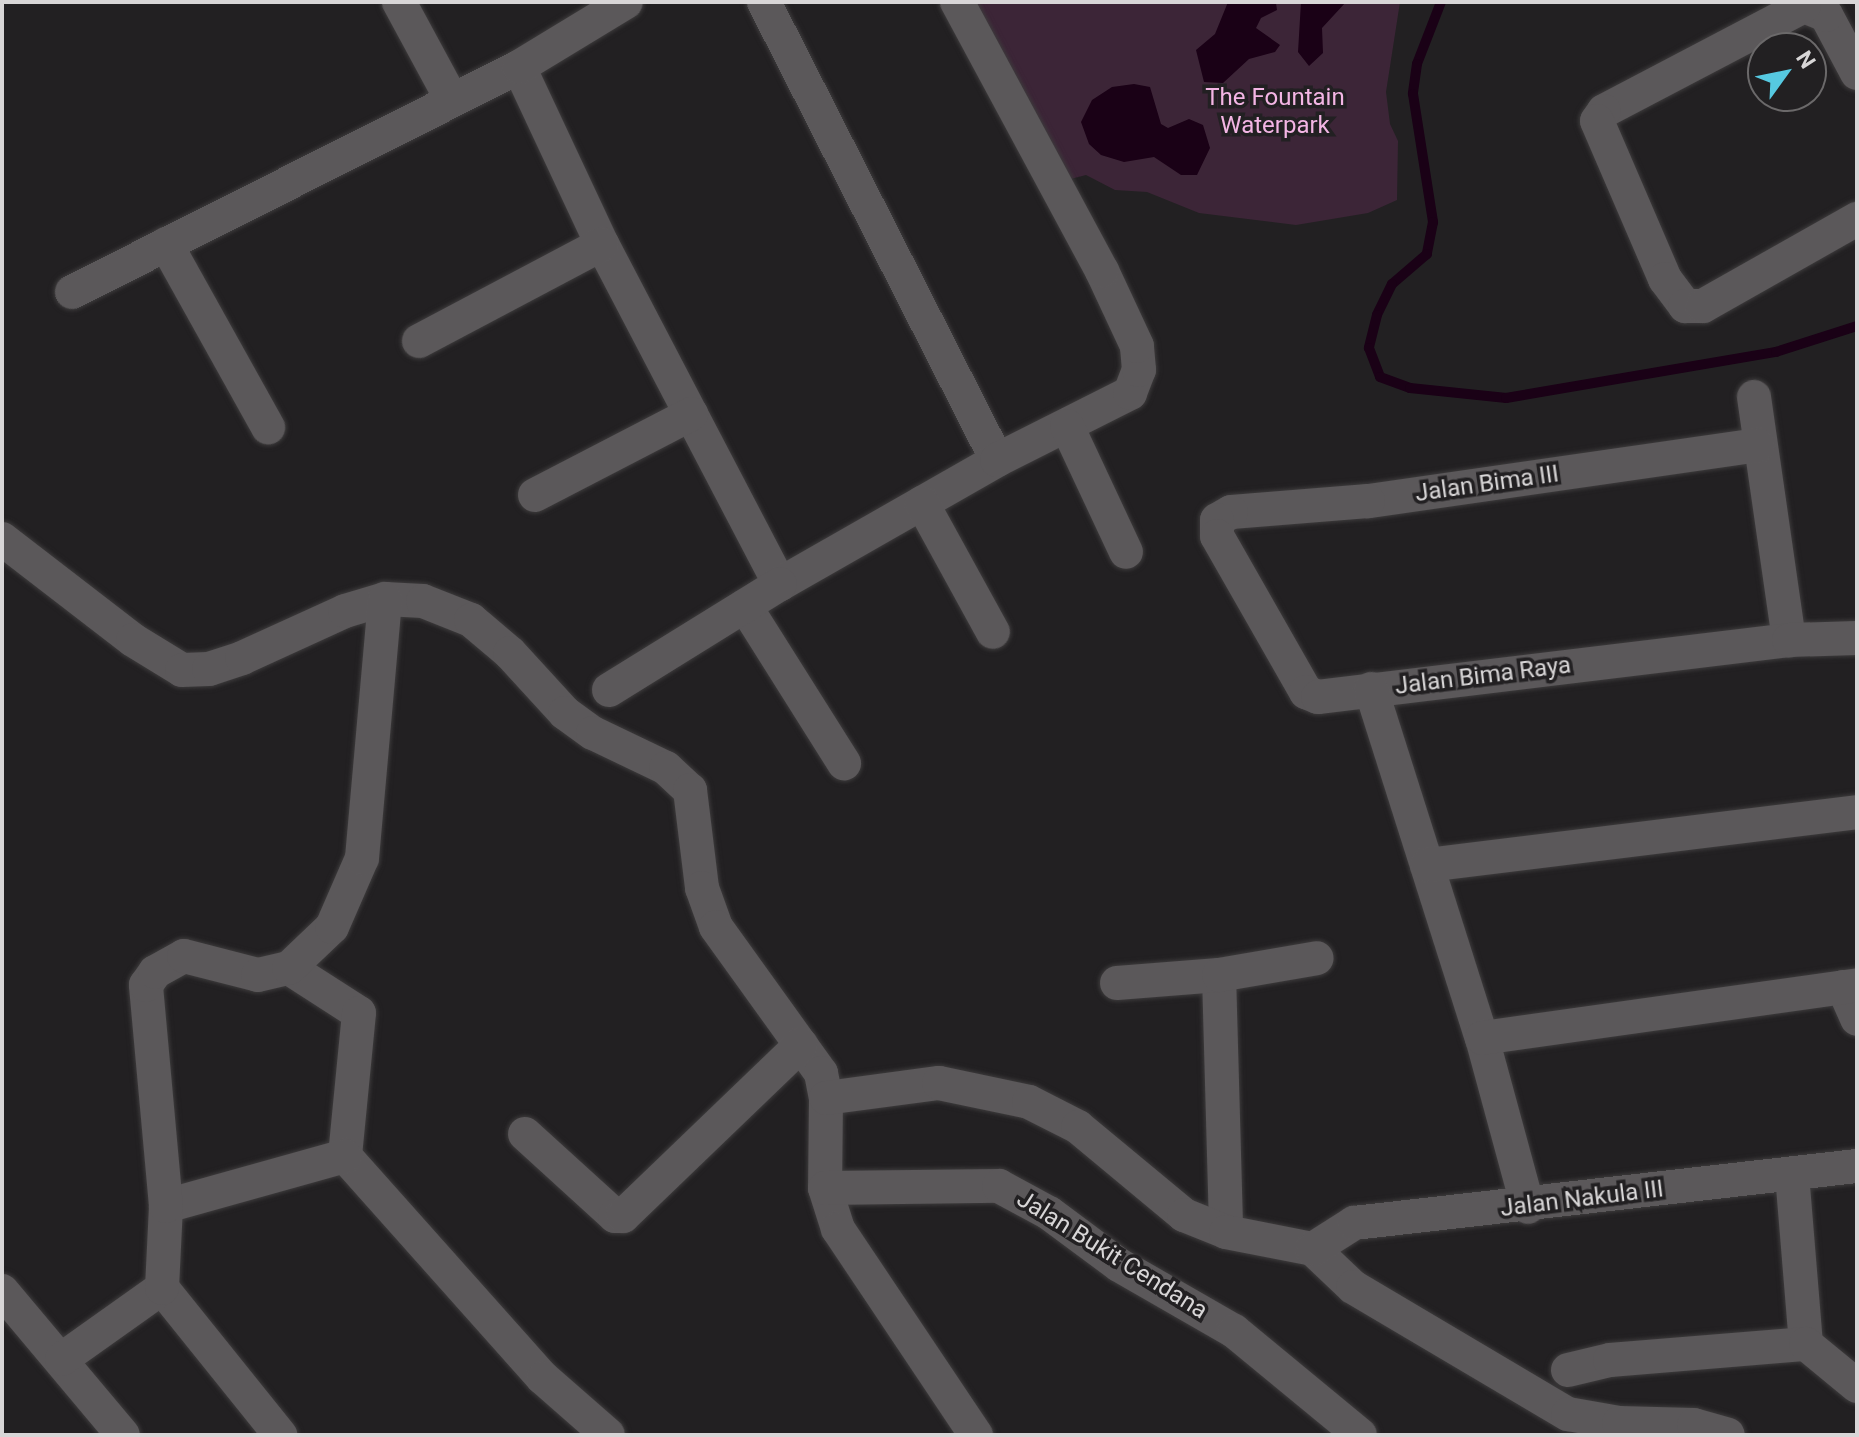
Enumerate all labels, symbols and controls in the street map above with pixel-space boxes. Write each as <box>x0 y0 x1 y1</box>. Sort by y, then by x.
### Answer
north arrow <box>1747 32 1827 112</box>
text: N <box>1791 46 1821 73</box>
park label: The Fountain Waterpark <box>1205 84 1345 140</box>
street label: Jalan Bima III <box>1413 460 1561 508</box>
street label: Jalan Bima Raya <box>1393 651 1573 701</box>
street label: Jalan Nakula III <box>1499 1175 1665 1223</box>
street label: Jalan Bukit Cendana <box>1012 1185 1212 1325</box>

